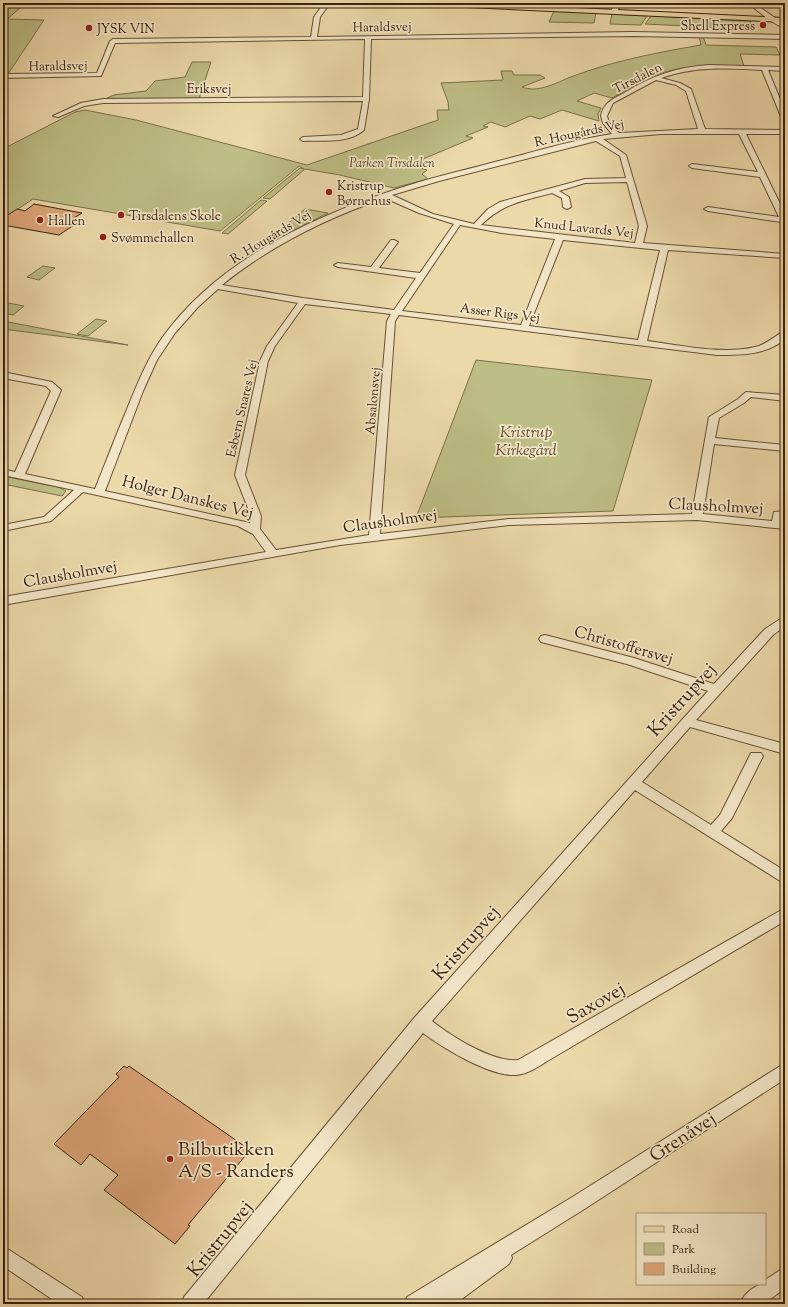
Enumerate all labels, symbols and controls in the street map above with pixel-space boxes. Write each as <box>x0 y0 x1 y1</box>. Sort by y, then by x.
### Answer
street label: Haraldsvej <box>352 18 412 38</box>
place label: Shell Express <box>681 18 755 36</box>
marker: Shell Express <box>758 20 768 30</box>
place label: JYSK VIN <box>96 21 155 39</box>
marker: JYSK VIN <box>84 23 94 33</box>
street label: Haraldsvej <box>28 57 88 77</box>
street label: Tirsdalen <box>610 59 666 99</box>
street label: Eriksvej <box>187 81 231 99</box>
street label: R. Hougårds Vej <box>533 116 626 152</box>
park label: Parken Tirsdalen <box>349 155 435 173</box>
place label: Kristrup Børnehus <box>337 178 391 211</box>
marker: Kristrup Børnehus <box>324 187 334 197</box>
street label: R. Hougårds Vej <box>227 206 315 269</box>
place label: Tirsdalens Skole <box>129 208 221 226</box>
marker: Tirsdalens Skole <box>116 210 126 220</box>
place label: Hallen <box>48 213 85 231</box>
marker: Hallen <box>35 215 45 225</box>
street label: Knud Lavards Vej <box>533 215 634 243</box>
place label: Svømmehallen <box>111 230 194 248</box>
marker: Svømmehallen <box>98 232 108 242</box>
street label: Asser Rigs Vej <box>459 300 541 328</box>
street label: Esbern Snares Vej <box>223 358 263 459</box>
street label: Absalonsvej <box>362 366 386 436</box>
park label: Kristrup Kirkegård <box>495 422 557 463</box>
street label: Holger Danskes Vej <box>119 471 256 526</box>
street label: Clausholmvej <box>668 494 764 521</box>
street label: Clausholmvej <box>342 504 439 540</box>
street label: Clausholmvej <box>22 556 119 595</box>
street label: Christoffersvej <box>571 621 676 672</box>
street label: Kristrupvej <box>642 658 723 744</box>
street label: Kristrupvej <box>427 900 507 987</box>
street label: Saxovej <box>562 977 631 1032</box>
street label: Grenåvej <box>645 1106 722 1170</box>
place label: Bilbutikken A/S - Randers <box>178 1137 294 1186</box>
marker: Bilbutikken A/S - Randers <box>165 1154 175 1164</box>
street label: Kristrupvej <box>182 1196 260 1284</box>
legend <box>636 1213 766 1285</box>
text: Road <box>672 1221 699 1239</box>
text: Park <box>672 1241 695 1259</box>
text: Building <box>672 1261 716 1279</box>

